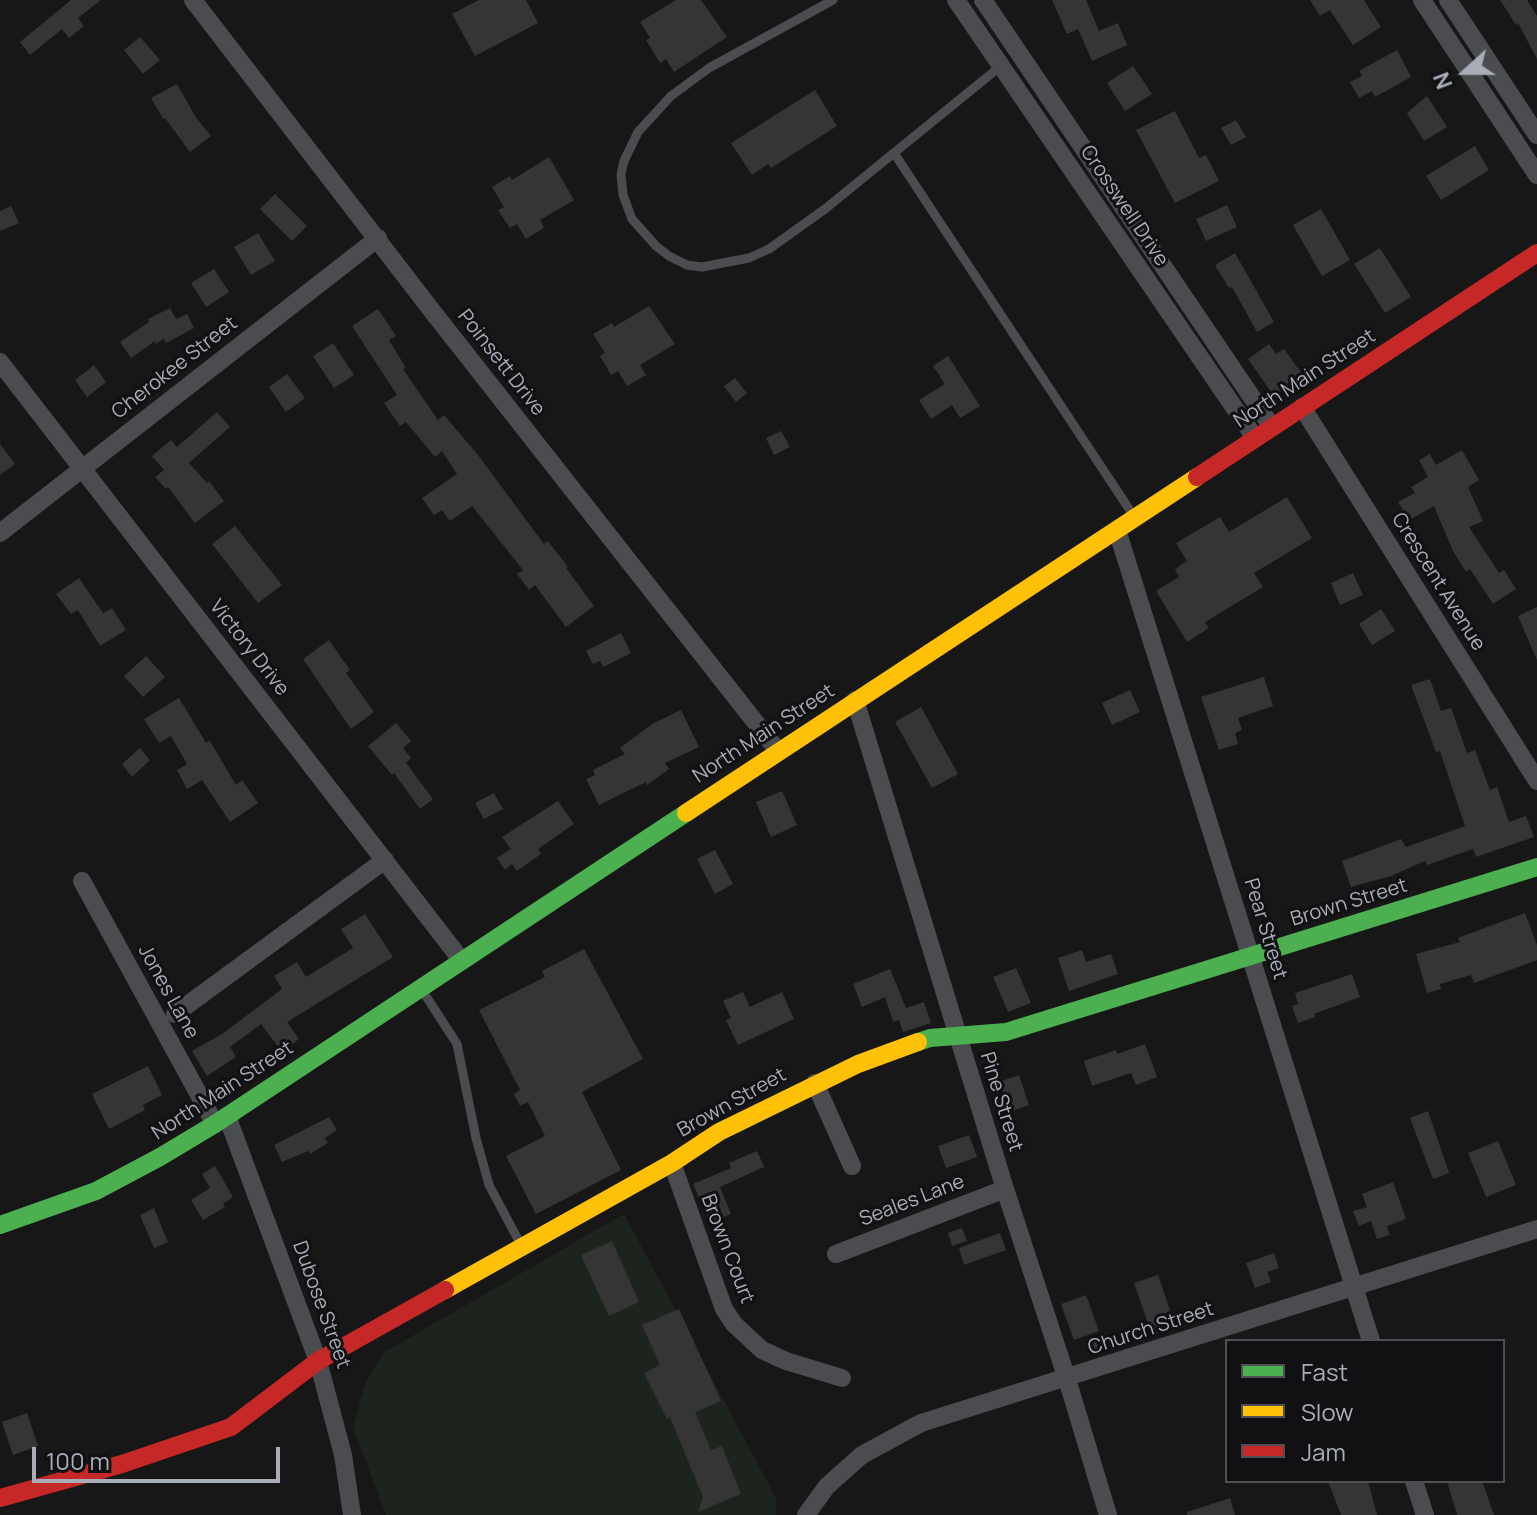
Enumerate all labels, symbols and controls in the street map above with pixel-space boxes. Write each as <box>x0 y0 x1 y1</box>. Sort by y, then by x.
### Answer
north arrow <box>1425 32 1505 112</box>
text: N <box>1426 68 1459 93</box>
street label: Crosswell Drive <box>1075 141 1173 271</box>
street label: Poinsett Drive <box>452 305 550 421</box>
street label: Cherokee Street <box>108 312 242 424</box>
street label: North Main Street <box>1230 324 1380 434</box>
street label: Crescent Avenue <box>1386 509 1490 655</box>
street label: Victory Drive <box>204 595 294 701</box>
street label: North Main Street <box>689 679 839 789</box>
street label: Brown Street <box>1288 874 1410 932</box>
street label: Pear Street <box>1238 875 1292 983</box>
street label: Jones Lane <box>132 941 204 1043</box>
street label: North Main Street <box>148 1036 298 1146</box>
street label: Pine Street <box>974 1049 1028 1155</box>
street label: Brown Street <box>673 1063 791 1143</box>
street label: Seales Lane <box>856 1170 968 1232</box>
street label: Brown Court <box>695 1191 759 1307</box>
street label: Dubose Street <box>287 1238 355 1372</box>
street label: Church Street <box>1085 1297 1217 1361</box>
legend <box>1225 1339 1505 1483</box>
text: Fast <box>1301 1355 1348 1388</box>
text: Slow <box>1301 1395 1354 1428</box>
scale bar <box>36 1431 284 1481</box>
text: Jam <box>1301 1435 1346 1468</box>
text: 100 m <box>46 1444 110 1477</box>

